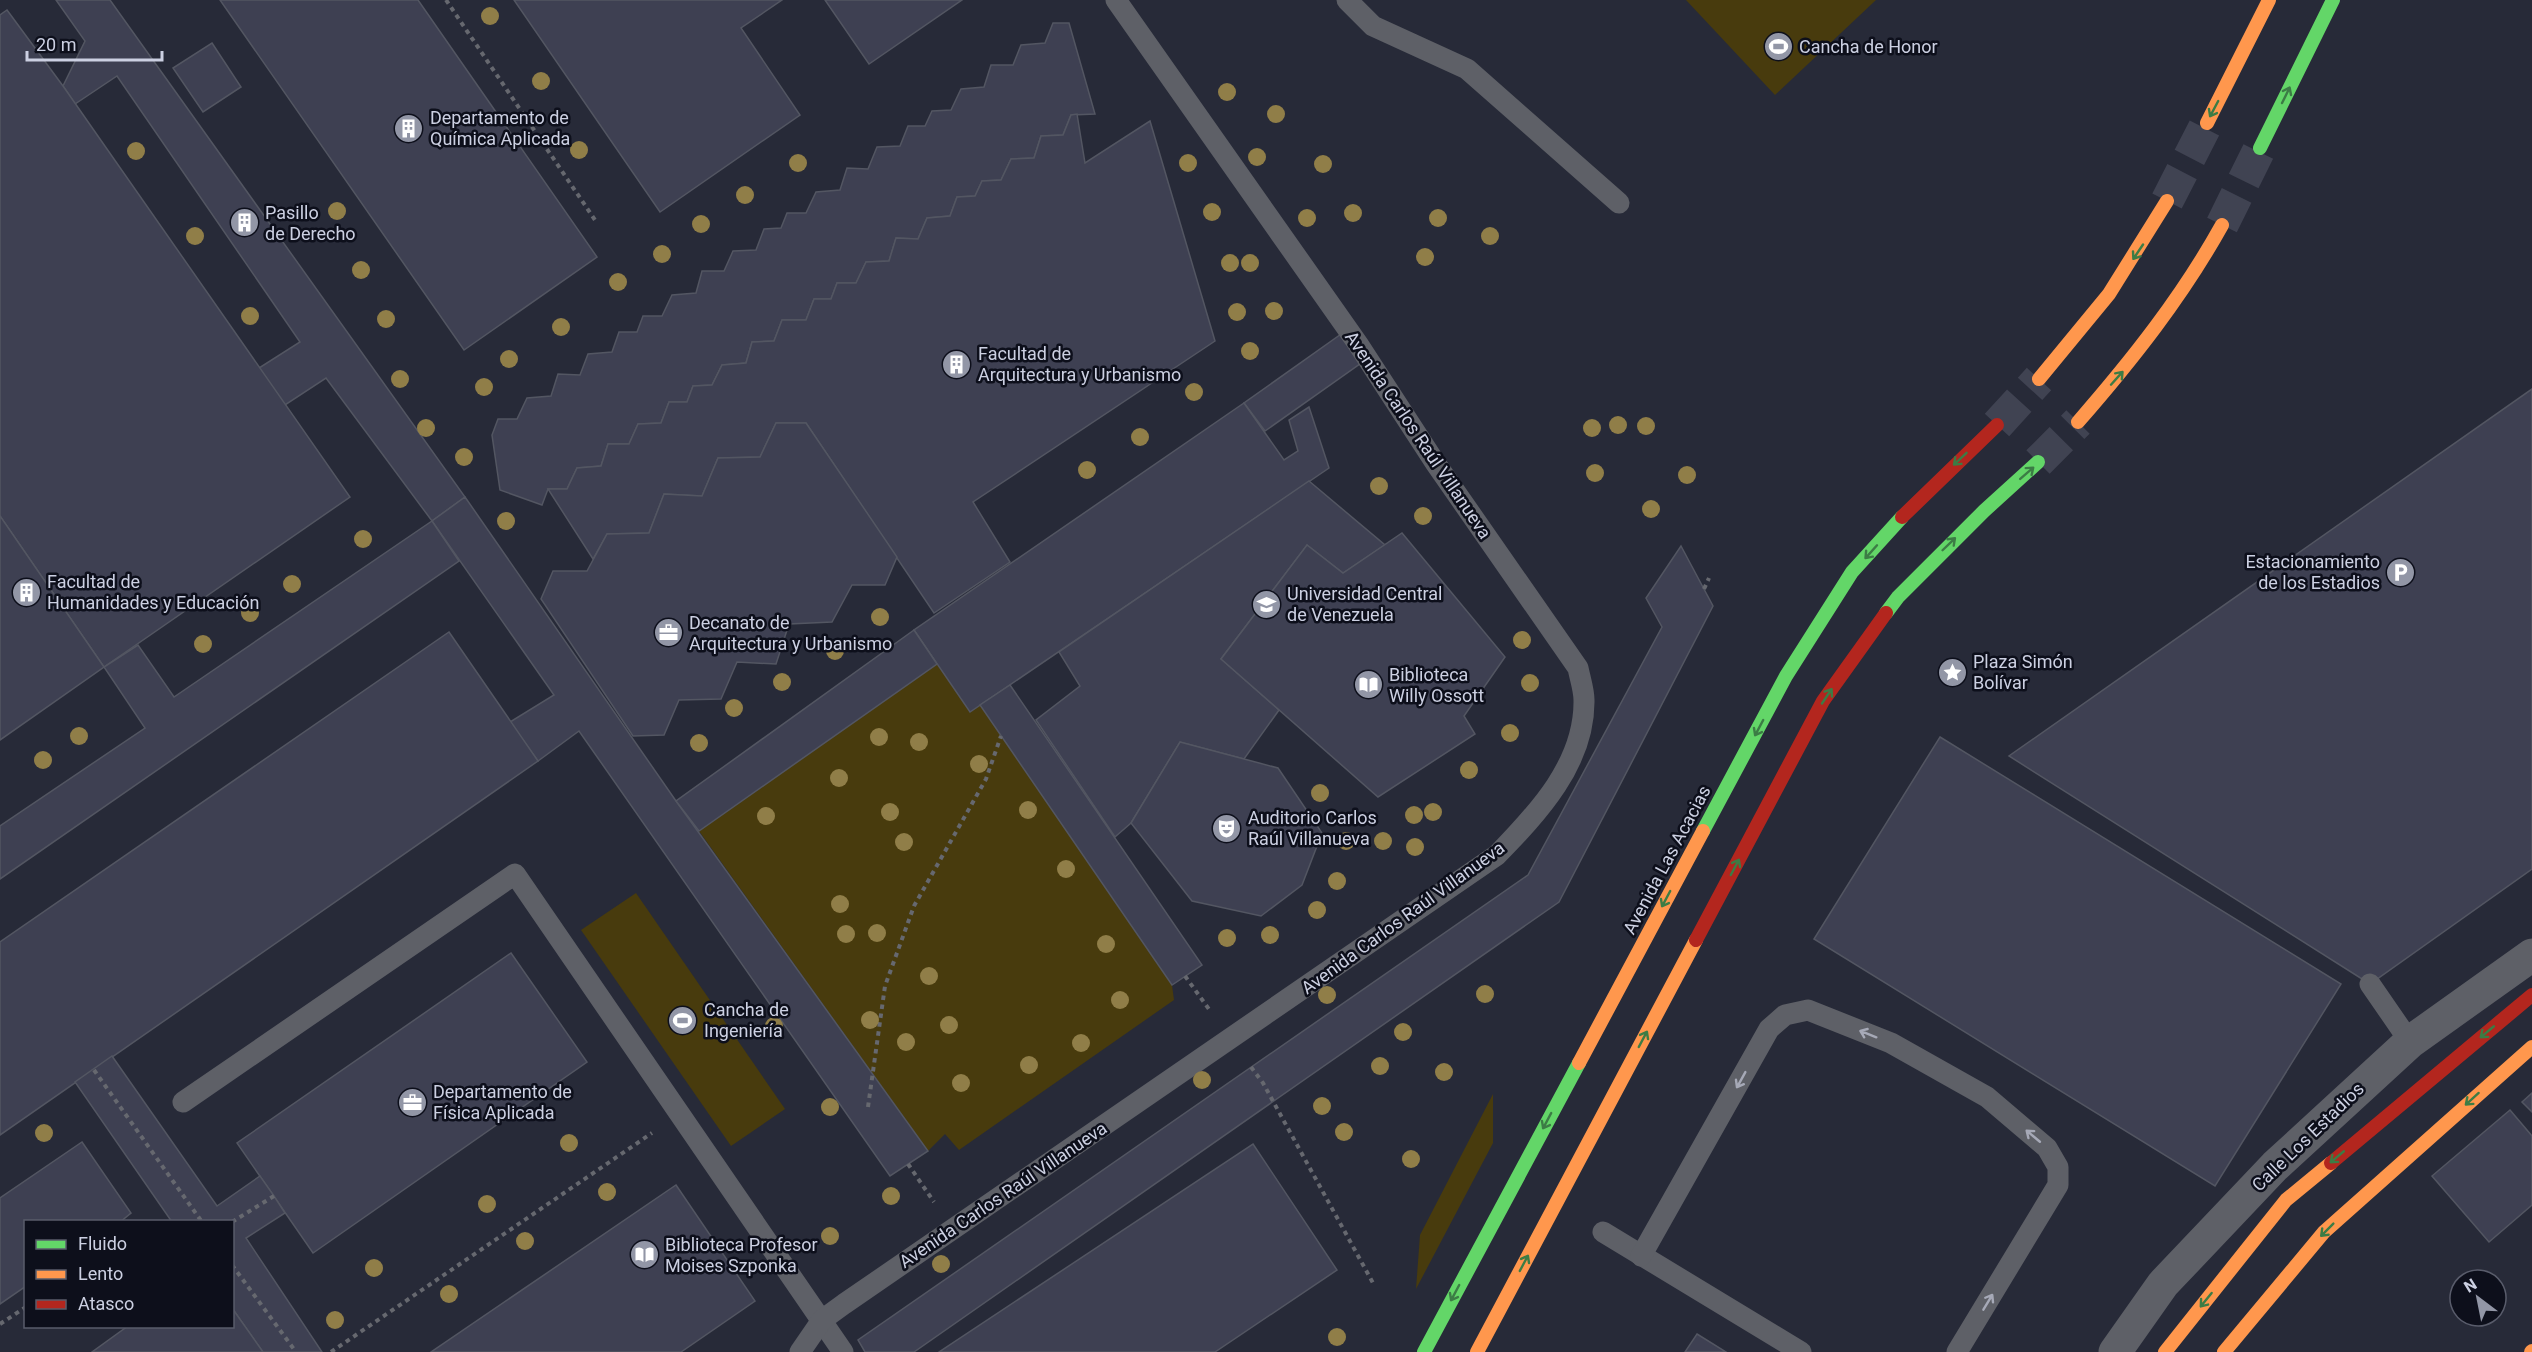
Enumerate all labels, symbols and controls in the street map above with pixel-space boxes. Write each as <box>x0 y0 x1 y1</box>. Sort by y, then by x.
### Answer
scale bar <box>27 24 162 62</box>
sports icon: Cancha de Honor <box>1762 31 1794 63</box>
text: 20 m <box>36 34 76 55</box>
place label: Cancha de Honor <box>1799 36 1938 57</box>
one-way arrow <box>2280 86 2292 104</box>
one-way arrow <box>2208 99 2219 117</box>
place label: Departamento de Química Aplicada <box>430 107 570 149</box>
building icon: Departamento de Química Aplicada <box>393 112 425 144</box>
place label: Pasillo de Derecho <box>265 202 356 244</box>
building icon: Pasillo de Derecho <box>228 207 260 239</box>
one-way arrow <box>2132 243 2144 259</box>
street label: Avenida Carlos Raúl Villanueva <box>1341 327 1496 543</box>
place label: Facultad de Arquitectura y Urbanismo <box>978 343 1181 385</box>
building icon: Facultad de Arquitectura y Urbanismo <box>941 348 973 380</box>
one-way arrow <box>2110 371 2124 386</box>
one-way arrow <box>1953 452 1968 466</box>
one-way arrow <box>2019 466 2034 480</box>
one-way arrow <box>1942 537 1957 551</box>
one-way arrow <box>1864 544 1878 559</box>
place label: Estacionamiento de los Estadios <box>2245 551 2380 593</box>
parking icon: Estacionamiento de los Estadios <box>2385 556 2417 588</box>
place label: Facultad de Humanidades y Educación <box>47 571 259 613</box>
building icon: Facultad de Humanidades y Educación <box>10 576 42 608</box>
place label: Universidad Central de Venezuela <box>1287 583 1442 625</box>
school or university icon: Universidad Central de Venezuela <box>1250 588 1282 620</box>
place label: Decanato de Arquitectura y Urbanismo <box>689 612 892 654</box>
office icon: Decanato de Arquitectura y Urbanismo <box>652 617 684 649</box>
place label: Plaza Simón Bolívar <box>1973 651 2073 693</box>
place icon: Plaza Simón Bolívar <box>1936 656 1968 688</box>
place label: Biblioteca Willy Ossott <box>1389 664 1484 706</box>
library icon: Biblioteca Willy Ossott <box>1352 669 1384 701</box>
one-way arrow <box>1821 688 1833 704</box>
one-way arrow <box>1753 718 1764 736</box>
street label: Avenida Las Acacias <box>1618 782 1715 938</box>
place label: Auditorio Carlos Raúl Villanueva <box>1248 807 1377 849</box>
theatre icon: Auditorio Carlos Raúl Villanueva <box>1211 812 1243 844</box>
street label: Avenida Carlos Raúl Villanueva <box>1297 837 1508 998</box>
one-way arrow <box>1730 859 1741 877</box>
one-way arrow <box>1660 890 1672 907</box>
place label: Cancha de Ingeniería <box>704 999 789 1041</box>
sports icon: Cancha de Ingeniería <box>667 1004 699 1036</box>
one-way arrow <box>2480 1025 2495 1039</box>
one-way arrow <box>1860 1028 1878 1039</box>
one-way arrow <box>1638 1031 1649 1049</box>
one-way arrow <box>1735 1070 1746 1088</box>
street label: Calle Los Estadios <box>2247 1078 2368 1195</box>
place label: Departamento de Física Aplicada <box>433 1081 572 1123</box>
office icon: Departamento de Física Aplicada <box>396 1086 428 1118</box>
one-way arrow <box>2465 1092 2480 1106</box>
one-way arrow <box>1541 1111 1552 1129</box>
street label: Avenida Carlos Raúl Villanueva <box>895 1117 1111 1272</box>
one-way arrow <box>2026 1129 2041 1143</box>
one-way arrow <box>2330 1150 2346 1163</box>
legend <box>24 1220 234 1328</box>
one-way arrow <box>2320 1222 2335 1237</box>
text: Fluido <box>78 1233 127 1254</box>
place label: Biblioteca Profesor Moises Szponka <box>665 1234 818 1276</box>
library icon: Biblioteca Profesor Moises Szponka <box>628 1239 660 1271</box>
one-way arrow <box>1519 1255 1530 1273</box>
text: Lento <box>78 1263 123 1284</box>
north arrow <box>2448 1268 2508 1328</box>
text: N <box>2460 1275 2480 1297</box>
one-way arrow <box>1449 1284 1461 1302</box>
one-way arrow <box>2200 1292 2213 1308</box>
text: Atasco <box>78 1293 134 1314</box>
one-way arrow <box>1982 1294 1994 1311</box>

